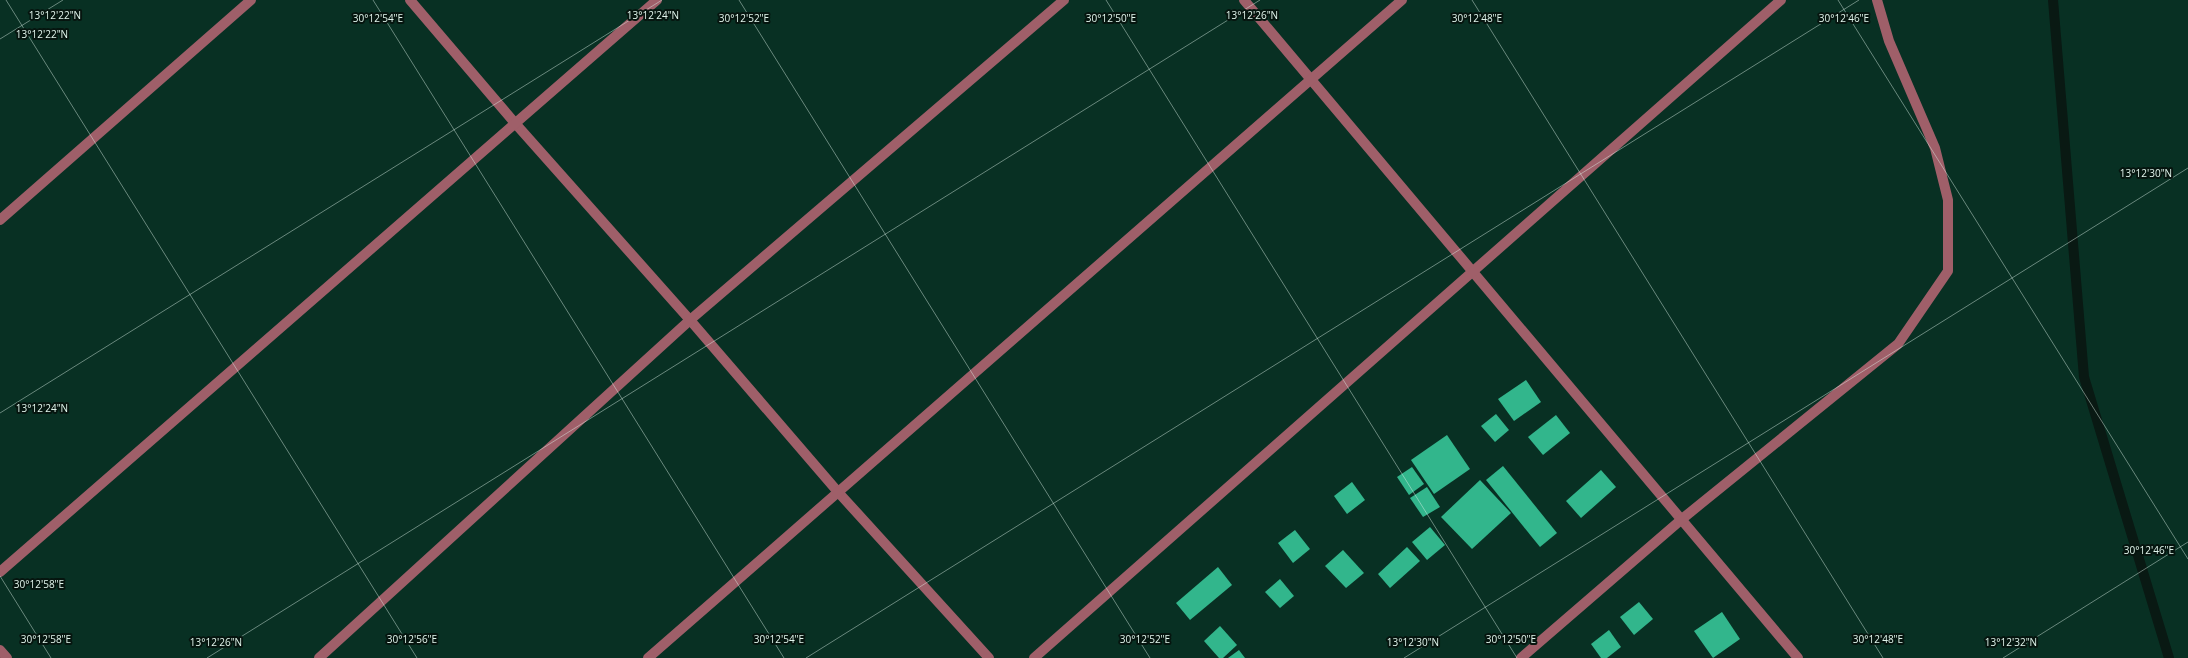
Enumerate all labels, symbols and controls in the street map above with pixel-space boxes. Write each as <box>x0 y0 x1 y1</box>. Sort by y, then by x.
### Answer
text: 13°12'22"N <box>29 8 81 22</box>
text: 13°12'24"N <box>627 8 679 22</box>
text: 13°12'26"N <box>1226 8 1278 22</box>
text: 30°12'54"E <box>353 11 403 25</box>
text: 30°12'52"E <box>719 11 769 25</box>
text: 30°12'50"E <box>1086 11 1136 25</box>
text: 30°12'48"E <box>1452 11 1502 25</box>
text: 30°12'46"E <box>1819 11 1869 25</box>
text: 13°12'22"N <box>16 27 68 41</box>
text: 13°12'30"N <box>2120 166 2172 180</box>
text: 13°12'24"N <box>16 401 68 415</box>
text: 30°12'46"E <box>2124 543 2174 557</box>
text: 30°12'58"E <box>14 577 64 591</box>
text: 30°12'58"E <box>21 632 71 646</box>
text: 30°12'56"E <box>387 632 437 646</box>
text: 30°12'54"E <box>754 632 804 646</box>
text: 30°12'52"E <box>1120 632 1170 646</box>
text: 30°12'50"E <box>1486 632 1536 646</box>
text: 30°12'48"E <box>1853 632 1903 646</box>
text: 13°12'26"N <box>190 635 242 649</box>
text: 13°12'30"N <box>1387 635 1439 649</box>
text: 13°12'32"N <box>1985 635 2037 649</box>

